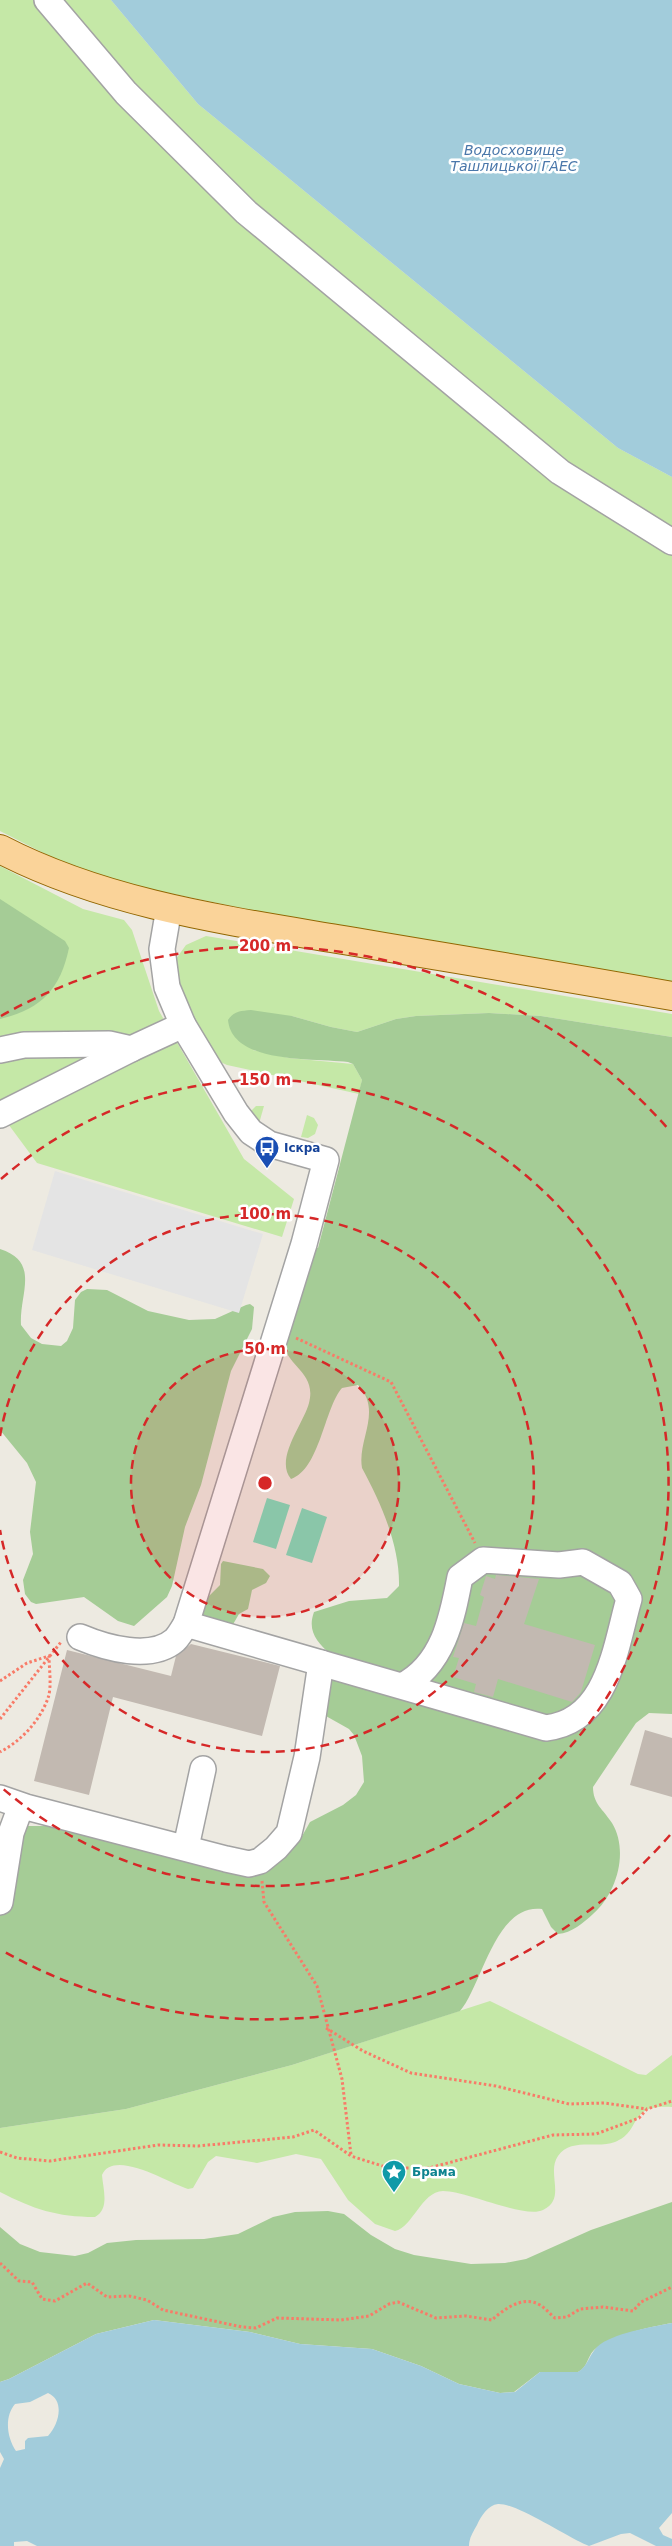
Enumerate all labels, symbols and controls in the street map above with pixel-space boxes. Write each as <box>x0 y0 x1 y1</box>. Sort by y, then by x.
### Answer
water label: Водосховище Ташлицької ГАЕС <box>450 142 578 174</box>
text: 200 m <box>239 937 291 955</box>
text: 150 m <box>239 1071 291 1089</box>
bus stop icon: Іскра <box>254 1135 280 1169</box>
place label: Іскра <box>284 1141 320 1155</box>
text: 100 m <box>239 1205 291 1223</box>
text: 50 m <box>244 1340 286 1358</box>
centre of rings <box>256 1474 274 1492</box>
place icon: Брама <box>381 2159 407 2193</box>
place label: Брама <box>412 2165 456 2179</box>

